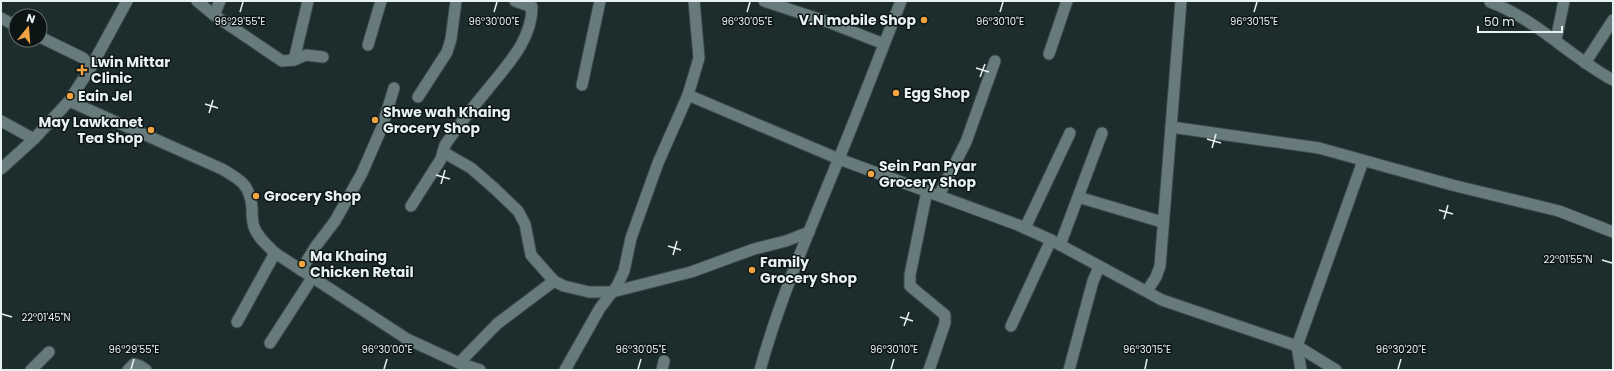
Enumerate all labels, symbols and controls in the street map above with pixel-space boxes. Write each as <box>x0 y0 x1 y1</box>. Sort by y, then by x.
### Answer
north arrow <box>8 8 48 48</box>
scale bar <box>1478 8 1562 34</box>
text: N <box>25 10 37 27</box>
place label: V.N mobile Shop <box>799 10 916 30</box>
text: 50 m <box>1484 13 1515 30</box>
text: 96°29'55"E <box>215 14 266 29</box>
text: 96°30'00"E <box>468 14 520 29</box>
text: 96°30'05"E <box>721 14 773 29</box>
text: 96°30'10"E <box>976 14 1024 29</box>
text: 96°30'15"E <box>1230 14 1278 29</box>
marker: V.N mobile Shop <box>919 15 929 25</box>
place label: Lwin Mittar Clinic <box>91 52 170 88</box>
marker: Lwin Mittar Clinic <box>76 64 88 76</box>
place label: Egg Shop <box>904 83 971 103</box>
place label: Eain Jel <box>78 86 132 106</box>
marker: Egg Shop <box>891 88 901 98</box>
marker: Eain Jel <box>65 91 75 101</box>
place label: Shwe wah Khaing Grocery Shop <box>383 102 511 138</box>
place label: May Lawkanet Tea Shop <box>39 112 143 148</box>
marker: Shwe wah Khaing Grocery Shop <box>370 115 380 125</box>
marker: May Lawkanet Tea Shop <box>146 125 156 135</box>
place label: Sein Pan Pyar Grocery Shop <box>879 156 977 192</box>
marker: Sein Pan Pyar Grocery Shop <box>866 169 876 179</box>
place label: Grocery Shop <box>264 186 361 206</box>
marker: Grocery Shop <box>251 191 261 201</box>
place label: Ma Khaing Chicken Retail <box>310 246 414 282</box>
place label: Family Grocery Shop <box>760 252 857 288</box>
text: 22°01'55"N <box>1543 252 1593 267</box>
marker: Ma Khaing Chicken Retail <box>297 259 307 269</box>
marker: Family Grocery Shop <box>747 265 757 275</box>
text: 22°01'45"N <box>21 310 71 325</box>
text: 96°29'55"E <box>109 342 160 357</box>
text: 96°30'00"E <box>361 342 413 357</box>
text: 96°30'05"E <box>615 342 667 357</box>
text: 96°30'10"E <box>870 342 918 357</box>
text: 96°30'15"E <box>1123 342 1171 357</box>
text: 96°30'20"E <box>1376 342 1426 357</box>

